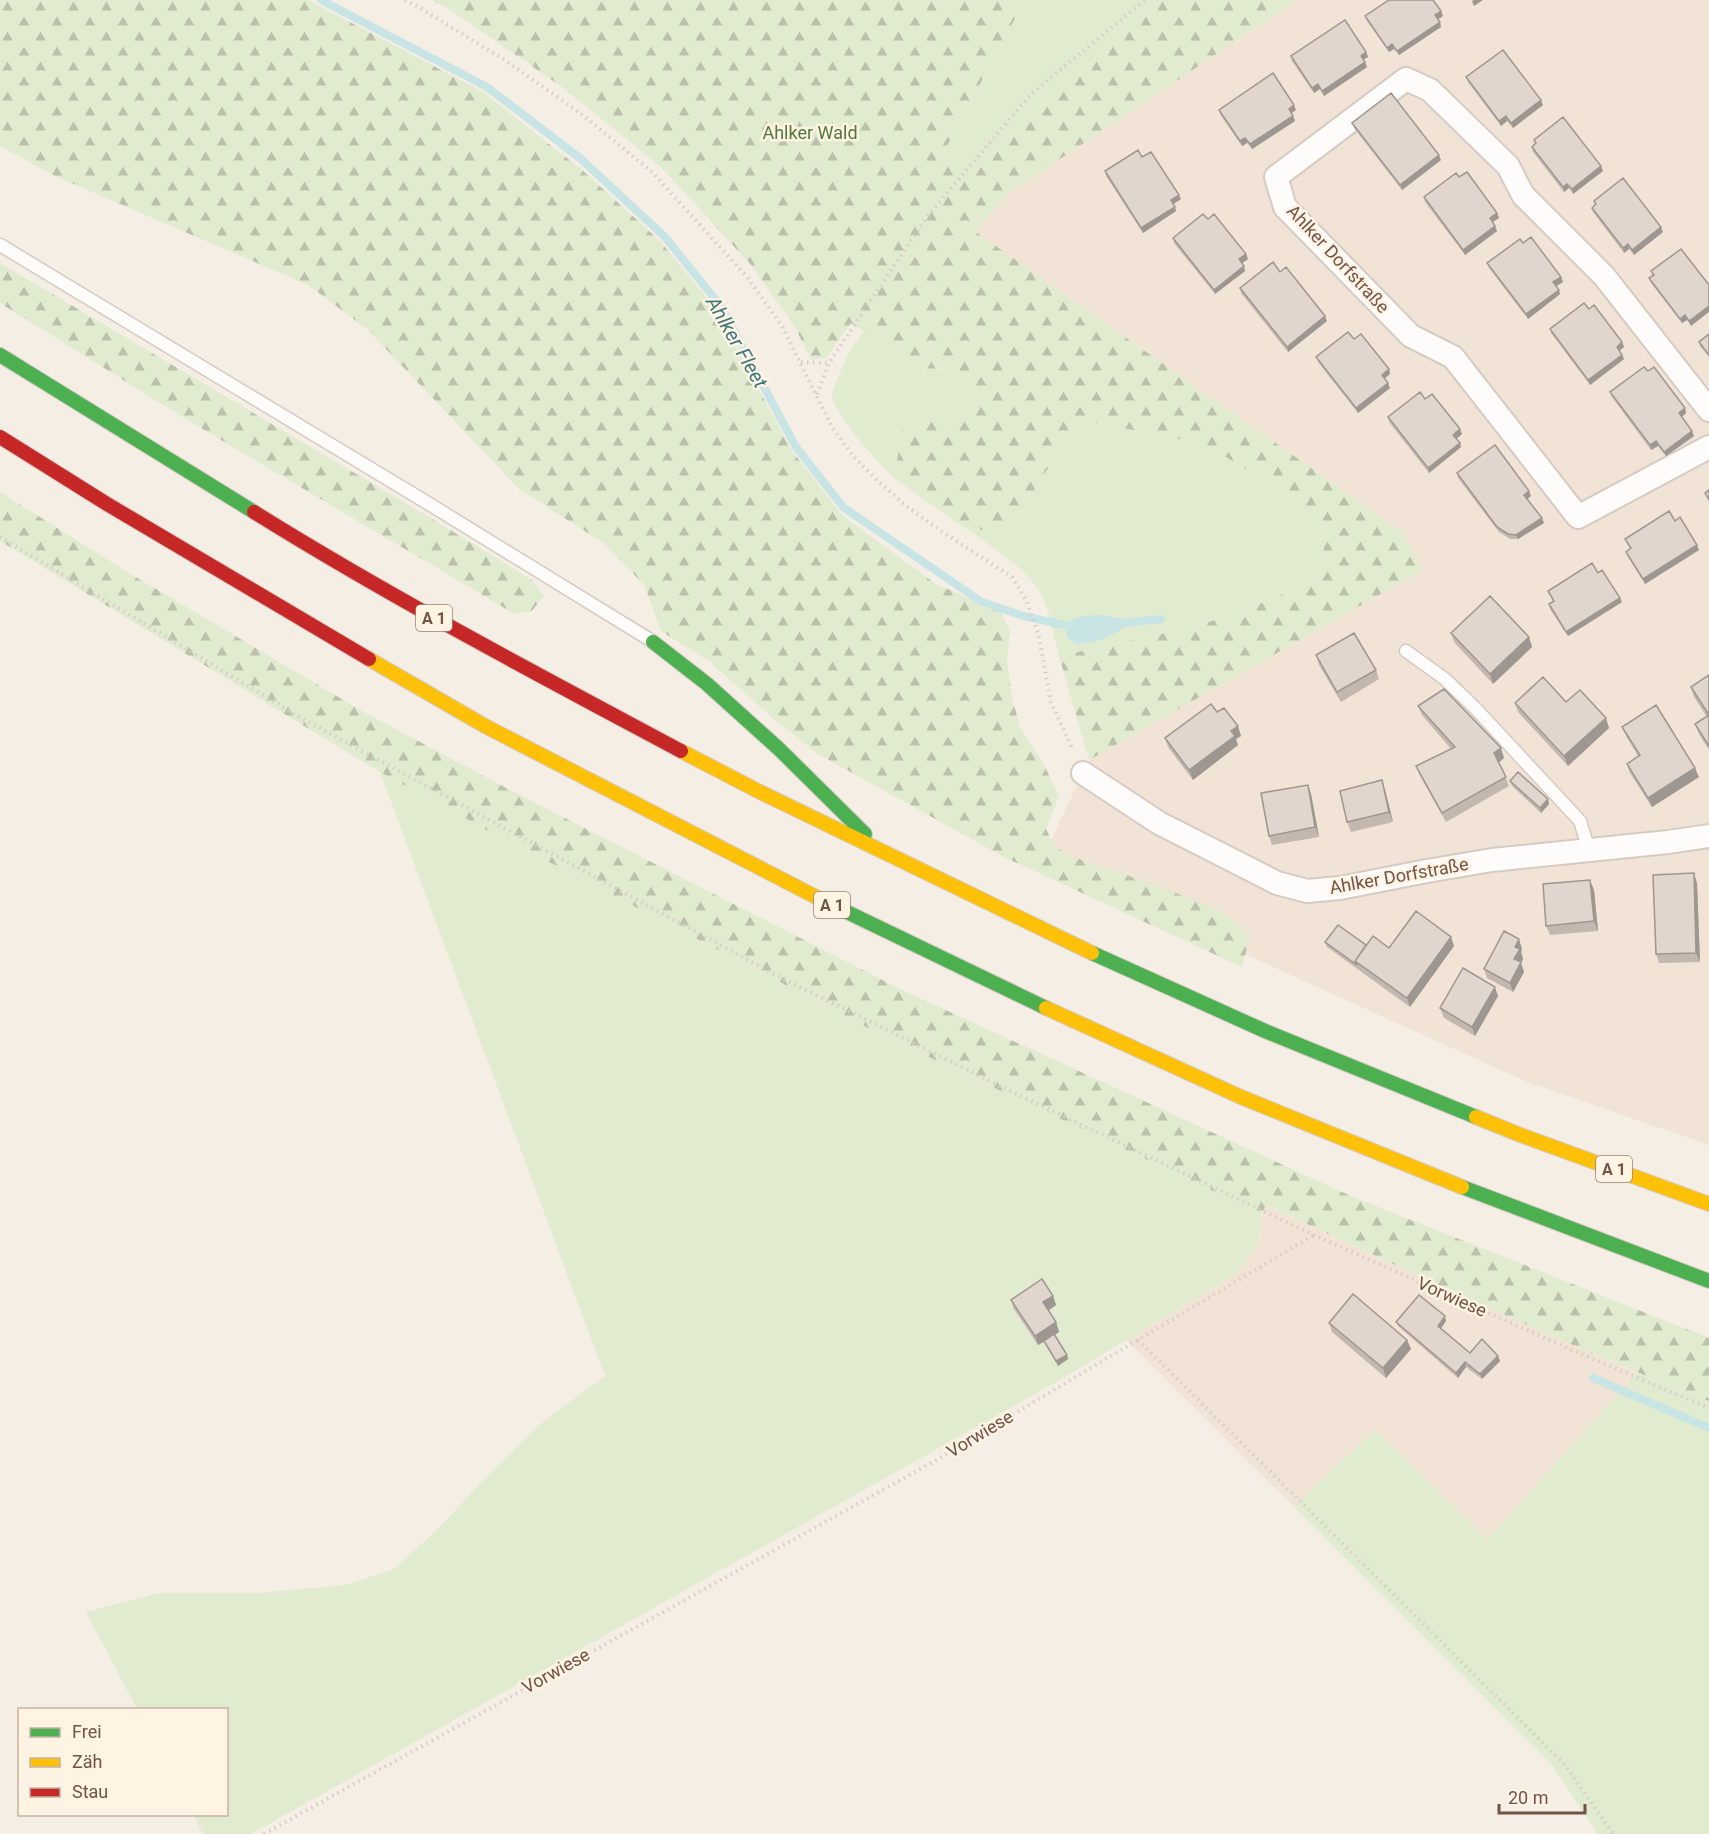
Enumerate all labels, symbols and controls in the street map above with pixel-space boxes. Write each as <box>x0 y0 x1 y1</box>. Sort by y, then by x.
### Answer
park label: Ahlker Wald <box>762 122 858 143</box>
street label: Ahlker Dorfstraße <box>1283 200 1394 317</box>
water label: Ahlker Fleet <box>701 291 773 393</box>
road number: A 1 <box>416 605 452 631</box>
street label: Ahlker Dorfstraße <box>1328 853 1470 898</box>
road number: A 1 <box>814 892 850 918</box>
road number: A 1 <box>1596 1156 1632 1182</box>
street label: Vorwiese <box>1414 1272 1490 1321</box>
street label: Vorwiese <box>943 1406 1017 1462</box>
street label: Vorwiese <box>518 1643 593 1698</box>
legend <box>18 1708 228 1816</box>
text: Frei <box>72 1721 102 1742</box>
text: Zäh <box>72 1751 103 1772</box>
scale bar <box>1499 1777 1584 1815</box>
text: Stau <box>72 1781 108 1802</box>
text: 20 m <box>1508 1787 1548 1808</box>

